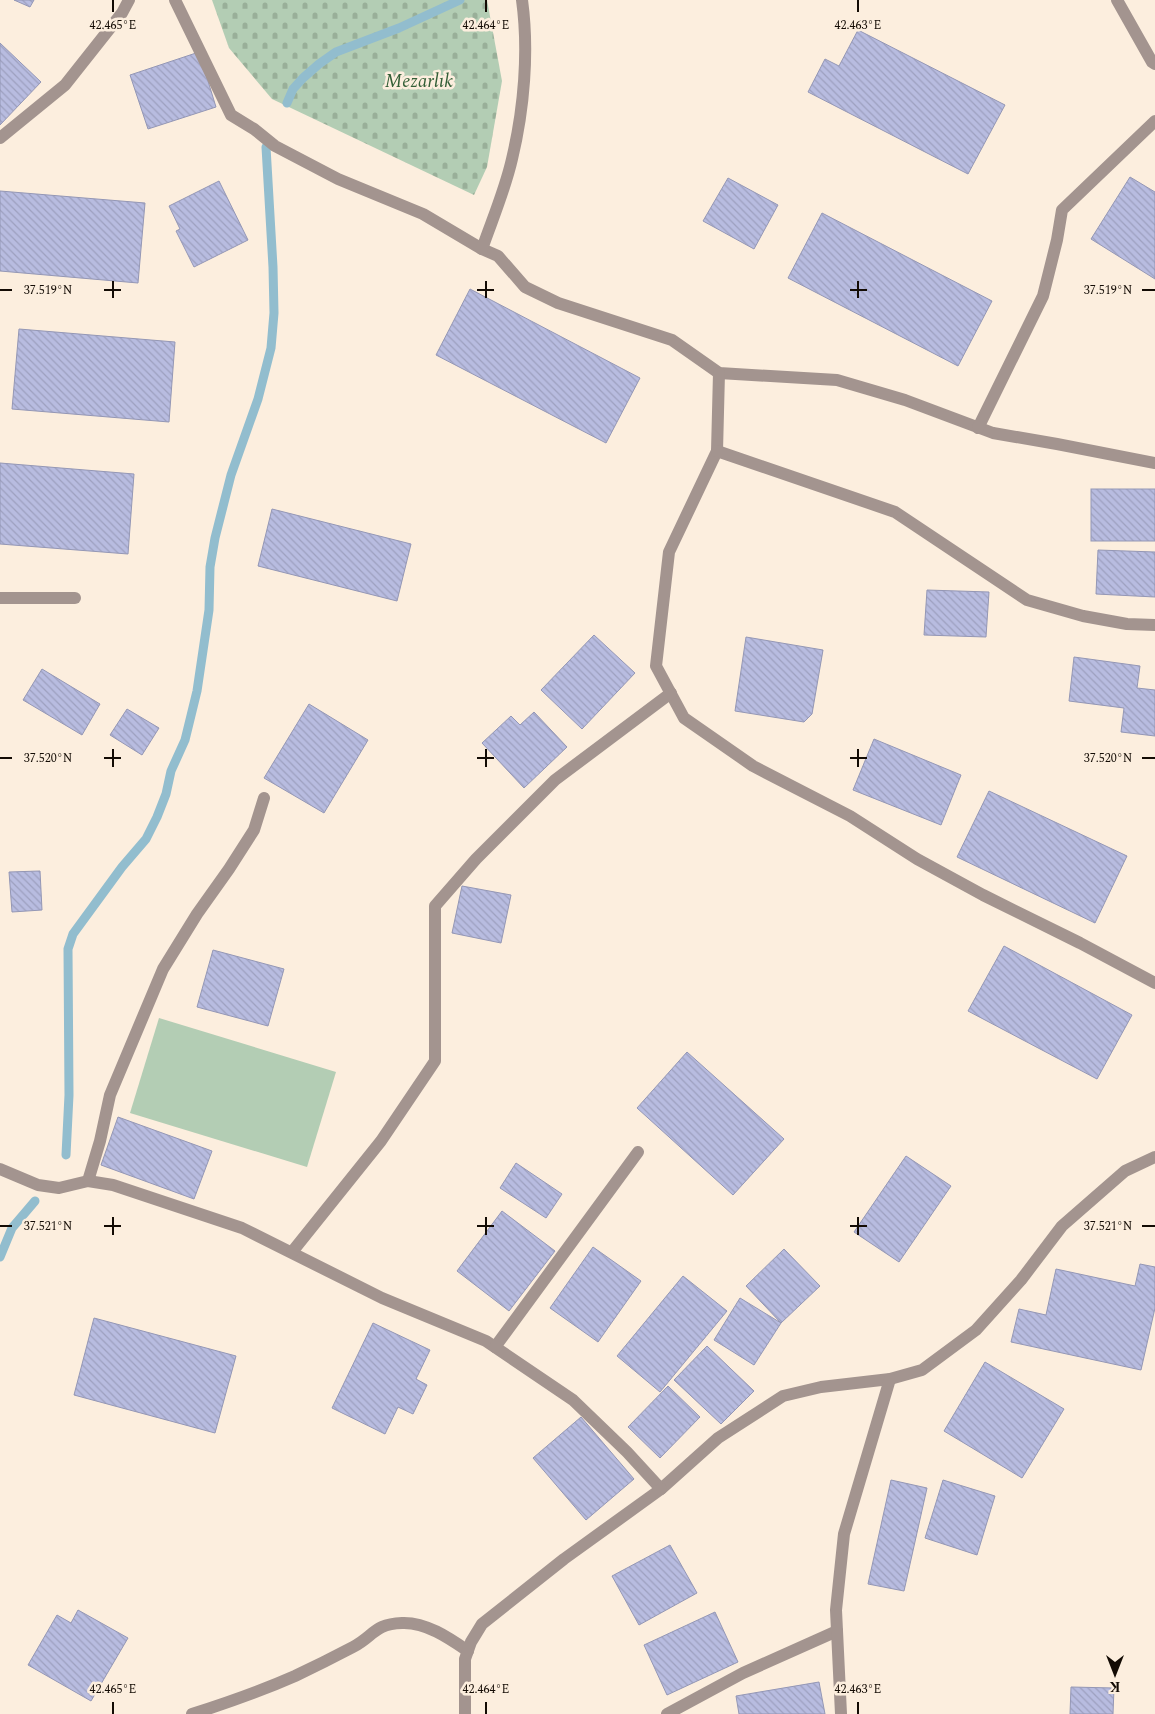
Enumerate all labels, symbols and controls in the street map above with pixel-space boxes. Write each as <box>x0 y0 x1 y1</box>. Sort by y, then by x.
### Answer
text: 42.465°E <box>90 16 136 35</box>
text: 42.464°E <box>463 16 509 35</box>
text: 42.463°E <box>835 16 881 35</box>
park label: Mezarlık <box>385 67 453 96</box>
text: 37.519°N <box>24 281 72 300</box>
text: 37.519°N <box>1084 281 1132 300</box>
text: 37.520°N <box>24 749 72 768</box>
text: 37.520°N <box>1084 749 1132 768</box>
text: 37.521°N <box>24 1217 72 1236</box>
text: 37.521°N <box>1084 1217 1132 1236</box>
north arrow <box>1090 1649 1140 1699</box>
text: K <box>1109 1676 1120 1697</box>
text: 42.465°E <box>90 1680 136 1699</box>
text: 42.464°E <box>463 1680 509 1699</box>
text: 42.463°E <box>835 1680 881 1699</box>

